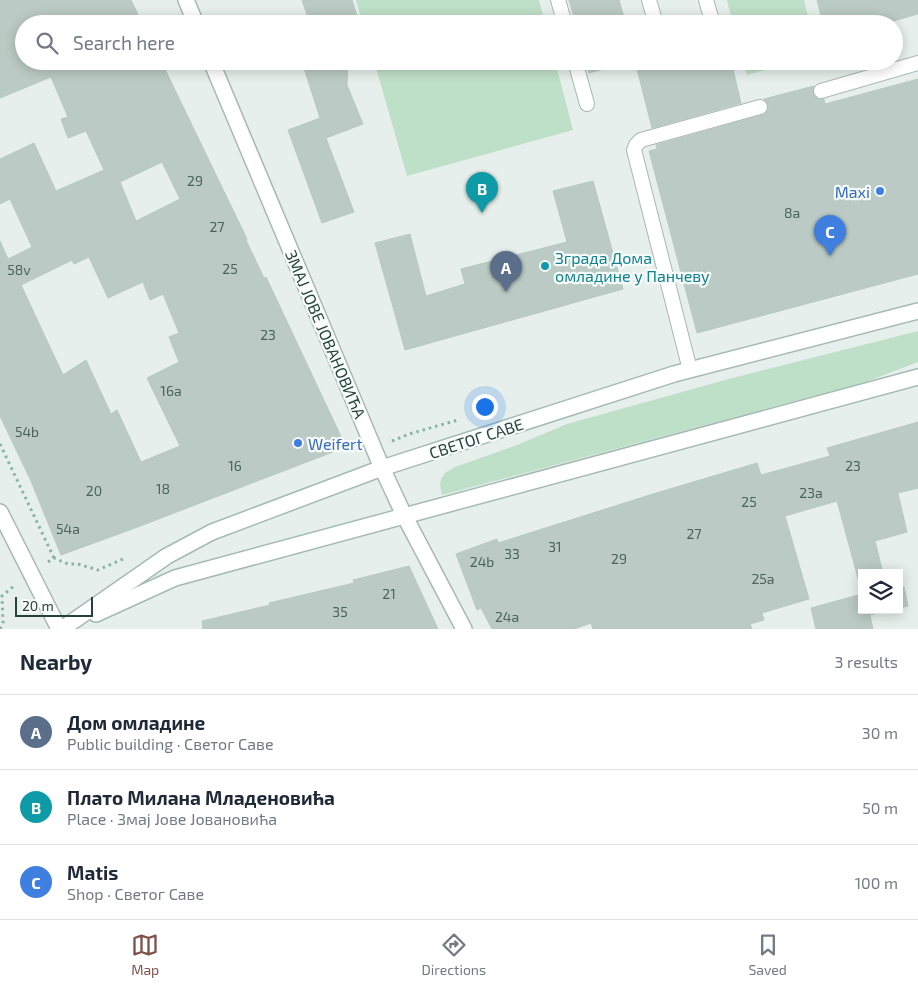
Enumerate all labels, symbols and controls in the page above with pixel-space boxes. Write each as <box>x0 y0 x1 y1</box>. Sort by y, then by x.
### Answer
search box <box>15 15 903 70</box>
icon: search <box>33 29 61 57</box>
text: Search here <box>73 31 175 54</box>
house number: 29 <box>187 172 203 189</box>
pin: B <box>466 172 498 213</box>
place label: Maxi <box>835 182 870 201</box>
marker: Maxi <box>874 185 886 197</box>
house number: 8a <box>784 204 800 221</box>
pin: C <box>814 215 846 256</box>
house number: 27 <box>209 218 225 235</box>
street label: ЗМАЈ ЈОВЕ ЈОВАНОВИЋА <box>282 247 370 421</box>
place label: Зграда Дома омладине у Панчеву <box>555 248 710 286</box>
pin: A <box>490 251 522 292</box>
house number: 25 <box>222 260 238 277</box>
marker: Зграда Дома омладине у Панчеву <box>539 260 551 272</box>
house number: 58v <box>7 261 31 278</box>
house number: 23 <box>260 326 276 343</box>
house number: 16a <box>160 382 182 399</box>
your location <box>472 394 498 420</box>
street label: СВЕТОГ САВЕ <box>427 414 525 462</box>
house number: 54b <box>15 423 39 440</box>
place label: Weifert <box>308 434 363 453</box>
marker: Weifert <box>292 437 304 449</box>
house number: 16 <box>228 457 242 474</box>
house number: 23 <box>845 457 861 474</box>
house number: 18 <box>156 480 170 497</box>
house number: 20 <box>86 482 102 499</box>
house number: 23a <box>799 484 823 501</box>
house number: 25 <box>741 493 757 510</box>
house number: 54a <box>56 520 80 537</box>
house number: 27 <box>686 525 702 542</box>
house number: 31 <box>548 538 562 555</box>
house number: 33 <box>504 545 520 562</box>
house number: 29 <box>611 550 627 567</box>
house number: 24b <box>470 553 494 570</box>
map controls <box>858 569 903 614</box>
button: layers <box>858 569 903 614</box>
house number: 25a <box>751 570 775 587</box>
house number: 21 <box>382 585 396 602</box>
scale bar <box>15 594 92 617</box>
text: 20 m <box>22 597 54 614</box>
house number: 35 <box>332 603 348 620</box>
house number: 24a <box>495 608 519 625</box>
text: Nearby <box>20 649 92 674</box>
text: 3 results <box>835 652 898 671</box>
text: Дом омладине <box>67 711 205 734</box>
text: A <box>31 723 41 742</box>
text: 30 m <box>862 723 898 742</box>
text: Public building · Светог Саве <box>67 734 274 753</box>
text: Плато Милана Младеновића <box>67 786 335 809</box>
text: B <box>31 798 41 817</box>
text: 50 m <box>862 798 898 817</box>
text: Place · Змај Јове Јовановића <box>67 809 277 828</box>
text: Matis <box>67 861 118 884</box>
text: C <box>31 873 41 892</box>
text: 100 m <box>855 873 898 892</box>
text: Shop · Светог Саве <box>67 884 204 903</box>
tab: Map <box>131 931 159 978</box>
tab: Directions <box>422 931 486 978</box>
tab: Saved <box>748 931 787 978</box>

